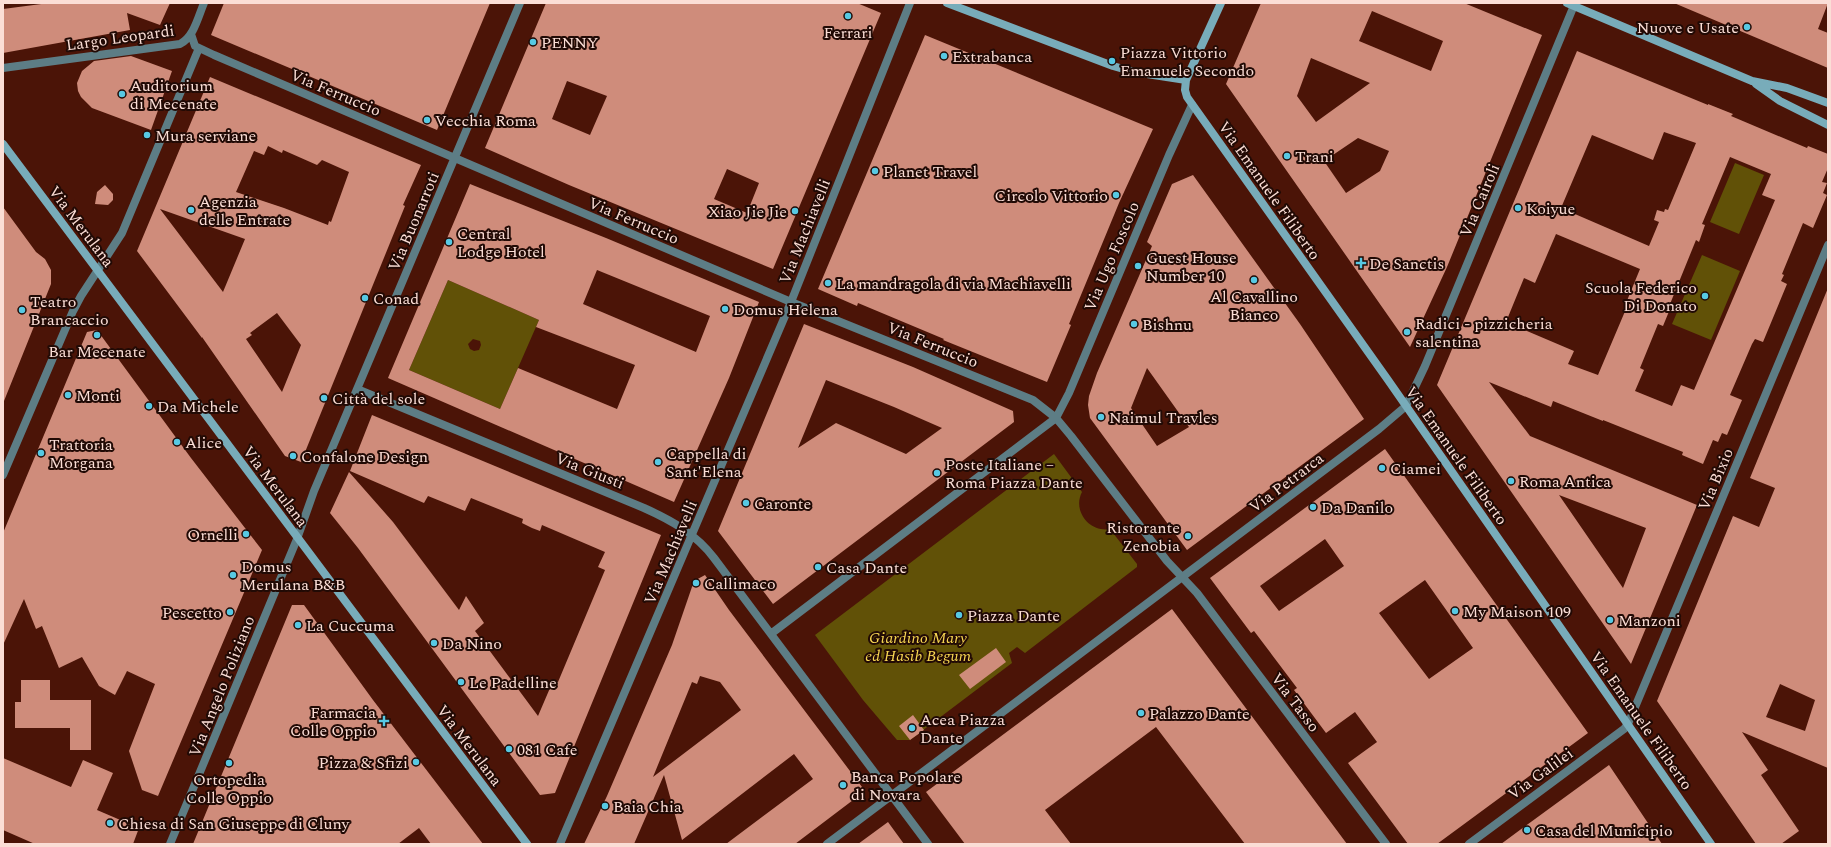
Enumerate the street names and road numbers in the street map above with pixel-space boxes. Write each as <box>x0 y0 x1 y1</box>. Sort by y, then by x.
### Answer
street label: Largo Leopardi <box>64 19 176 57</box>
street label: Via Ferruccio <box>287 63 385 123</box>
street label: Via Emanuele Filiberto <box>1212 116 1326 265</box>
street label: Via Cairoli <box>1454 160 1506 241</box>
street label: Via Buonarroti <box>382 168 446 275</box>
street label: Via Machiavelli <box>773 175 837 288</box>
street label: Via Merulana <box>43 181 120 273</box>
street label: Via Ferruccio <box>585 191 683 251</box>
street label: Via Ugo Foscolo <box>1078 198 1146 315</box>
street label: Via Ferruccio <box>883 316 982 374</box>
street label: Via Emanuele Filiberto <box>1399 381 1513 530</box>
street label: Via Merulana <box>237 441 314 533</box>
street label: Via Bixio <box>1692 444 1740 514</box>
street label: Via Giusti <box>552 446 628 496</box>
street label: Via Petrarca <box>1244 447 1329 519</box>
street label: Via Machiavelli <box>638 496 704 608</box>
street label: Via Angelo Poliziano <box>183 612 261 761</box>
street label: Via Emanuele Filiberto <box>1584 646 1698 795</box>
street label: Via Tasso <box>1265 668 1326 737</box>
street label: Via Merulana <box>431 700 508 792</box>
street label: Via Galilei <box>1503 742 1578 806</box>

